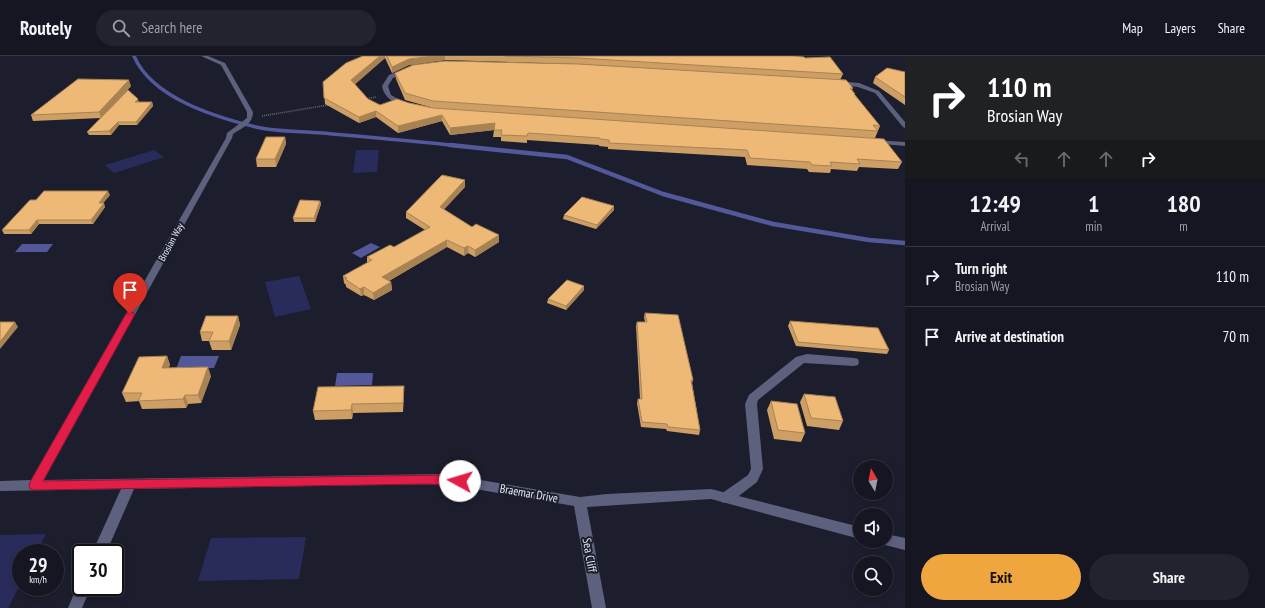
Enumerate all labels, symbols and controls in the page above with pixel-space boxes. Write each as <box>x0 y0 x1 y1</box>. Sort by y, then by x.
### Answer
search box <box>96 10 376 46</box>
text: Routely <box>20 16 72 40</box>
icon: search <box>110 17 132 39</box>
text: Search here <box>142 18 203 37</box>
text: Map <box>1122 19 1143 37</box>
text: Layers <box>1165 19 1196 37</box>
text: Share <box>1218 19 1245 37</box>
text: 110 m <box>987 68 1051 105</box>
icon: right <box>921 72 973 124</box>
text: Brosian Way <box>987 104 1062 127</box>
icon: left <box>1011 148 1033 170</box>
icon: ahead <box>1053 148 1075 170</box>
icon: ahead <box>1095 148 1117 170</box>
icon: right <box>1137 148 1159 170</box>
text: 12:49 <box>969 188 1021 219</box>
text: 1 <box>1088 188 1099 219</box>
text: 180 <box>1166 188 1201 219</box>
text: Arrival <box>980 218 1010 235</box>
text: min <box>1085 218 1102 235</box>
text: m <box>1179 218 1188 235</box>
street label: Brosian Way <box>155 220 187 263</box>
text: Turn right <box>955 259 1007 278</box>
icon: right <box>921 266 943 288</box>
text: 110 m <box>1216 267 1249 286</box>
pin <box>113 273 147 314</box>
text: Brosian Way <box>955 278 1009 295</box>
icon: arrive <box>119 279 141 301</box>
icon: arrive <box>921 326 943 348</box>
text: Arrive at destination <box>955 327 1064 346</box>
text: 70 m <box>1223 327 1249 346</box>
position arrow <box>439 460 481 502</box>
north arrow <box>853 460 893 500</box>
map controls <box>853 460 893 596</box>
street label: Braemar Drive <box>499 480 559 506</box>
button: sound <box>853 508 893 548</box>
street label: Sea Cliff <box>580 537 601 574</box>
speed limit sign: 30 <box>72 544 124 596</box>
text: 29 <box>28 552 48 578</box>
button: Exit <box>921 554 1081 600</box>
button: Share <box>1089 554 1249 600</box>
button: search <box>853 556 893 596</box>
text: km/h <box>29 573 47 586</box>

